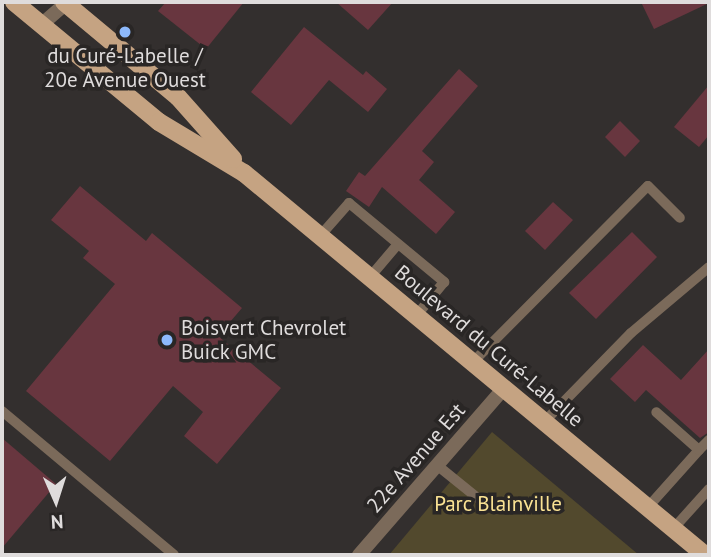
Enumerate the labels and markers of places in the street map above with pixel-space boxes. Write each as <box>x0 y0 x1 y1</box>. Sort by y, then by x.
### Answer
marker: du Curé-Labelle / 20e Avenue Ouest <box>117 24 133 40</box>
place label: du Curé-Labelle / 20e Avenue Ouest <box>44 43 206 93</box>
place label: Boisvert Chevrolet Buick GMC <box>181 315 346 365</box>
marker: Boisvert Chevrolet Buick GMC <box>159 332 175 348</box>

